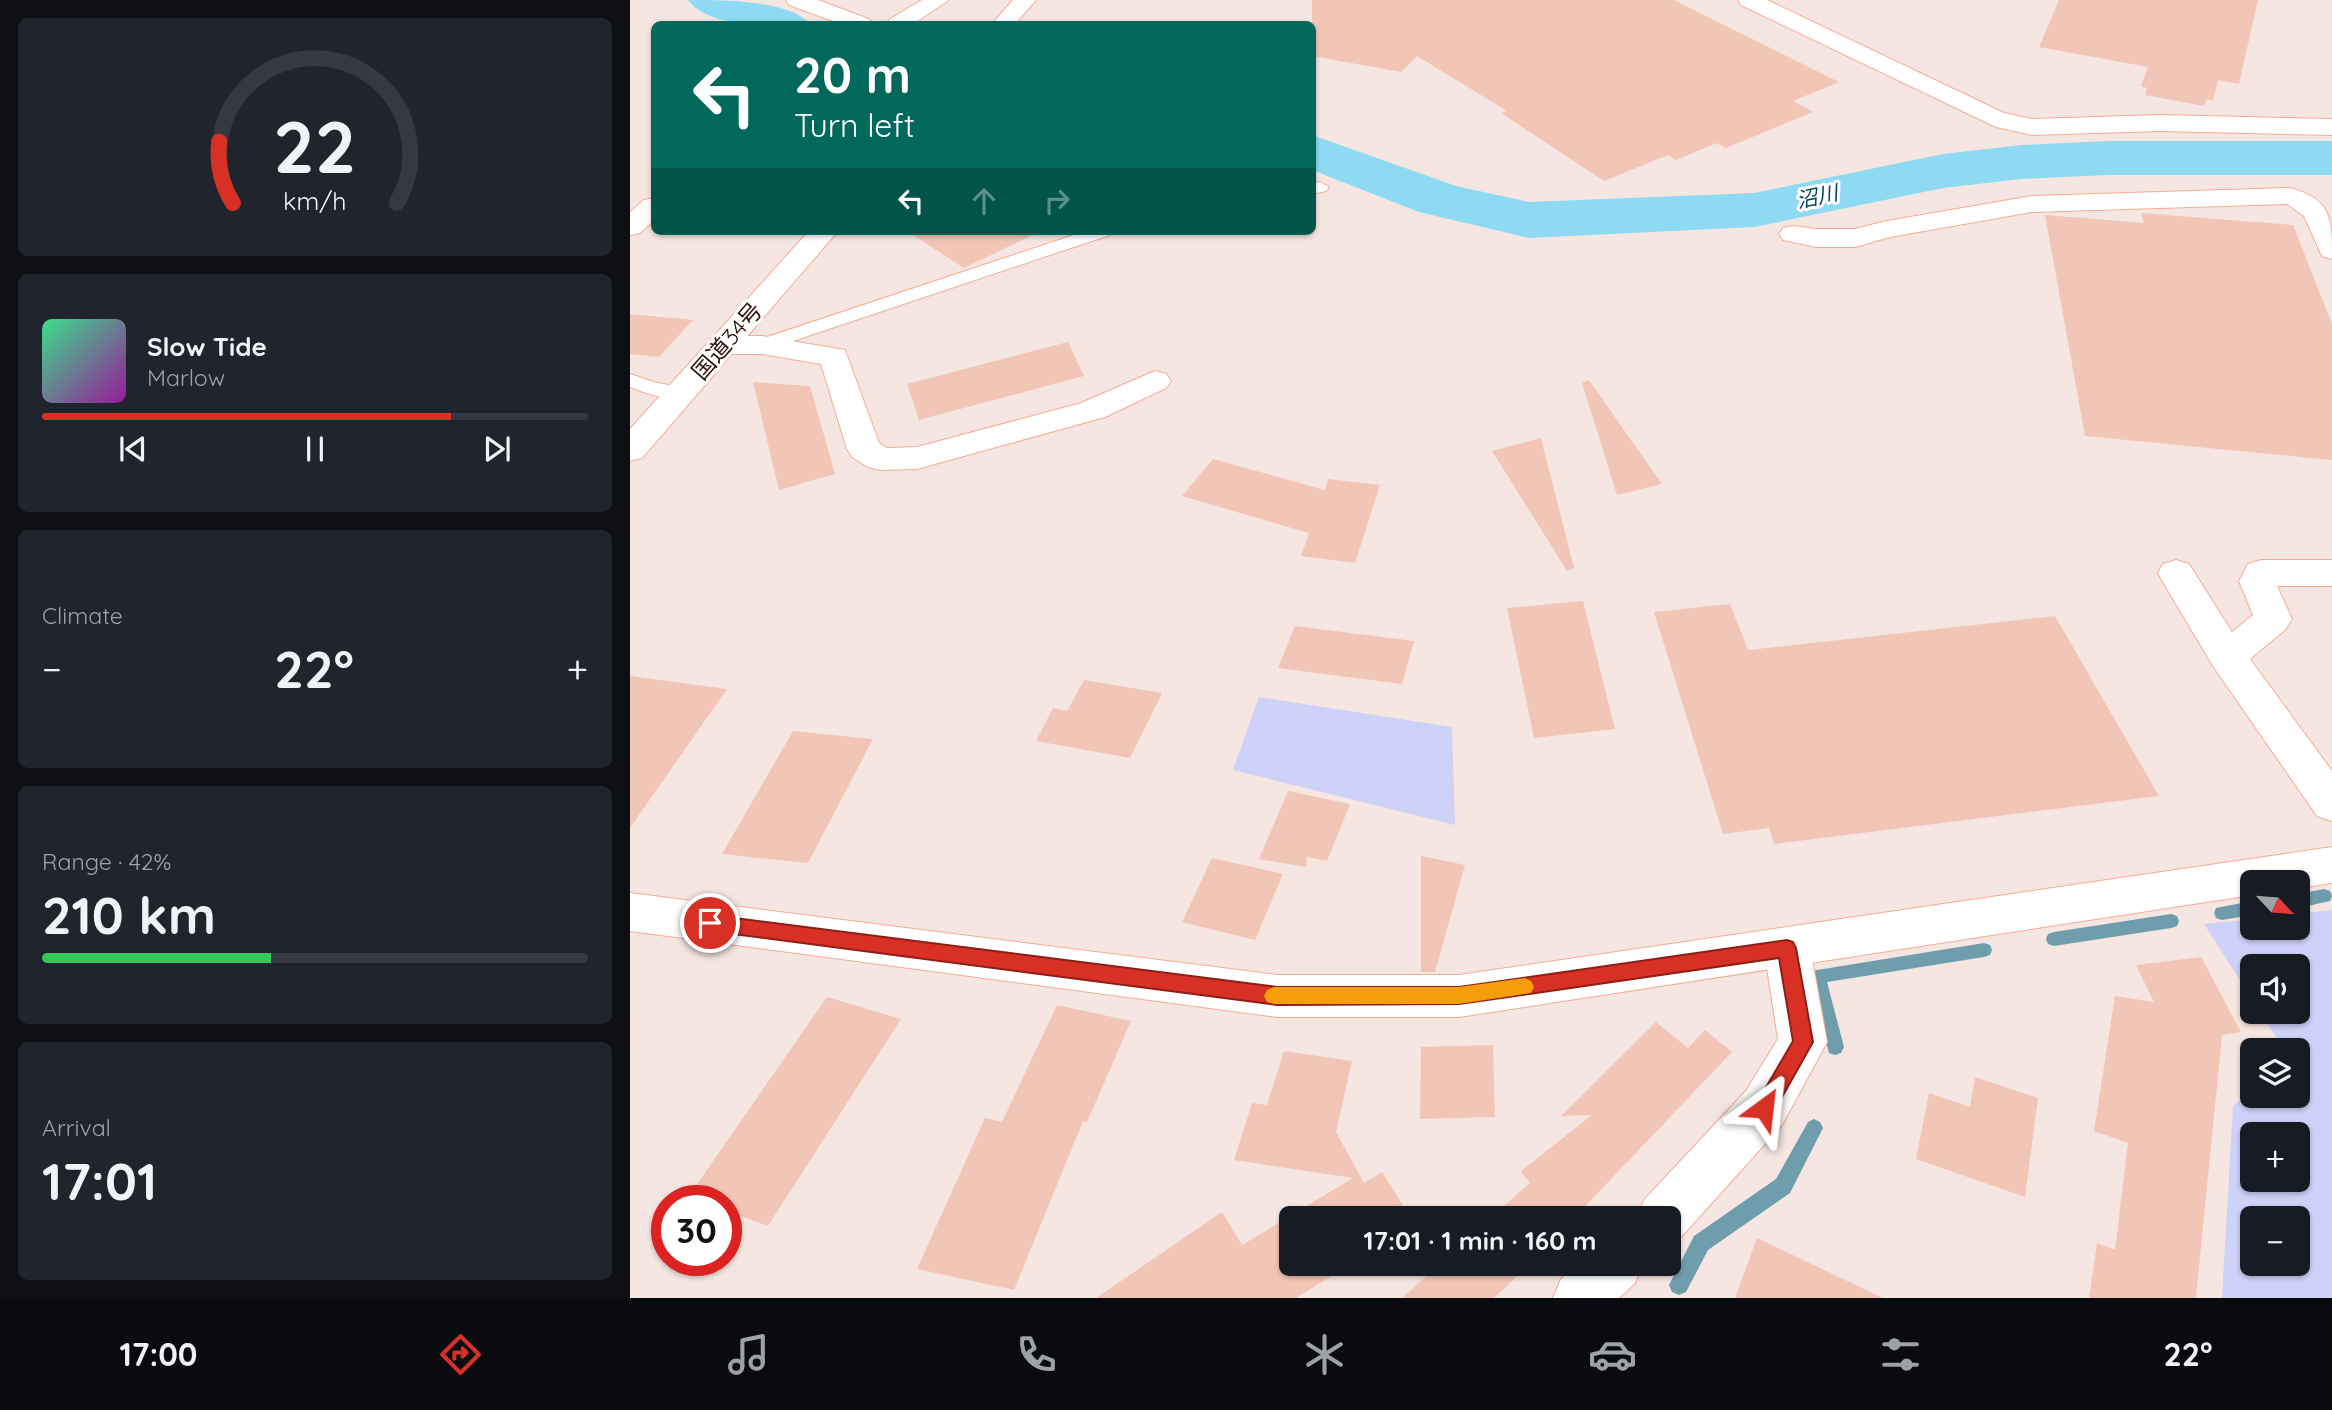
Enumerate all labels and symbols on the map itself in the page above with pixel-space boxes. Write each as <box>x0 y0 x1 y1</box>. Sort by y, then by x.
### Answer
water label: 沼川 <box>1794 179 1842 213</box>
street label: 国道34号 <box>685 296 768 385</box>
north arrow <box>2240 870 2310 940</box>
pin <box>680 893 740 953</box>
position arrow <box>1727 1071 1801 1145</box>
speed limit sign: 30 <box>651 1185 742 1276</box>

